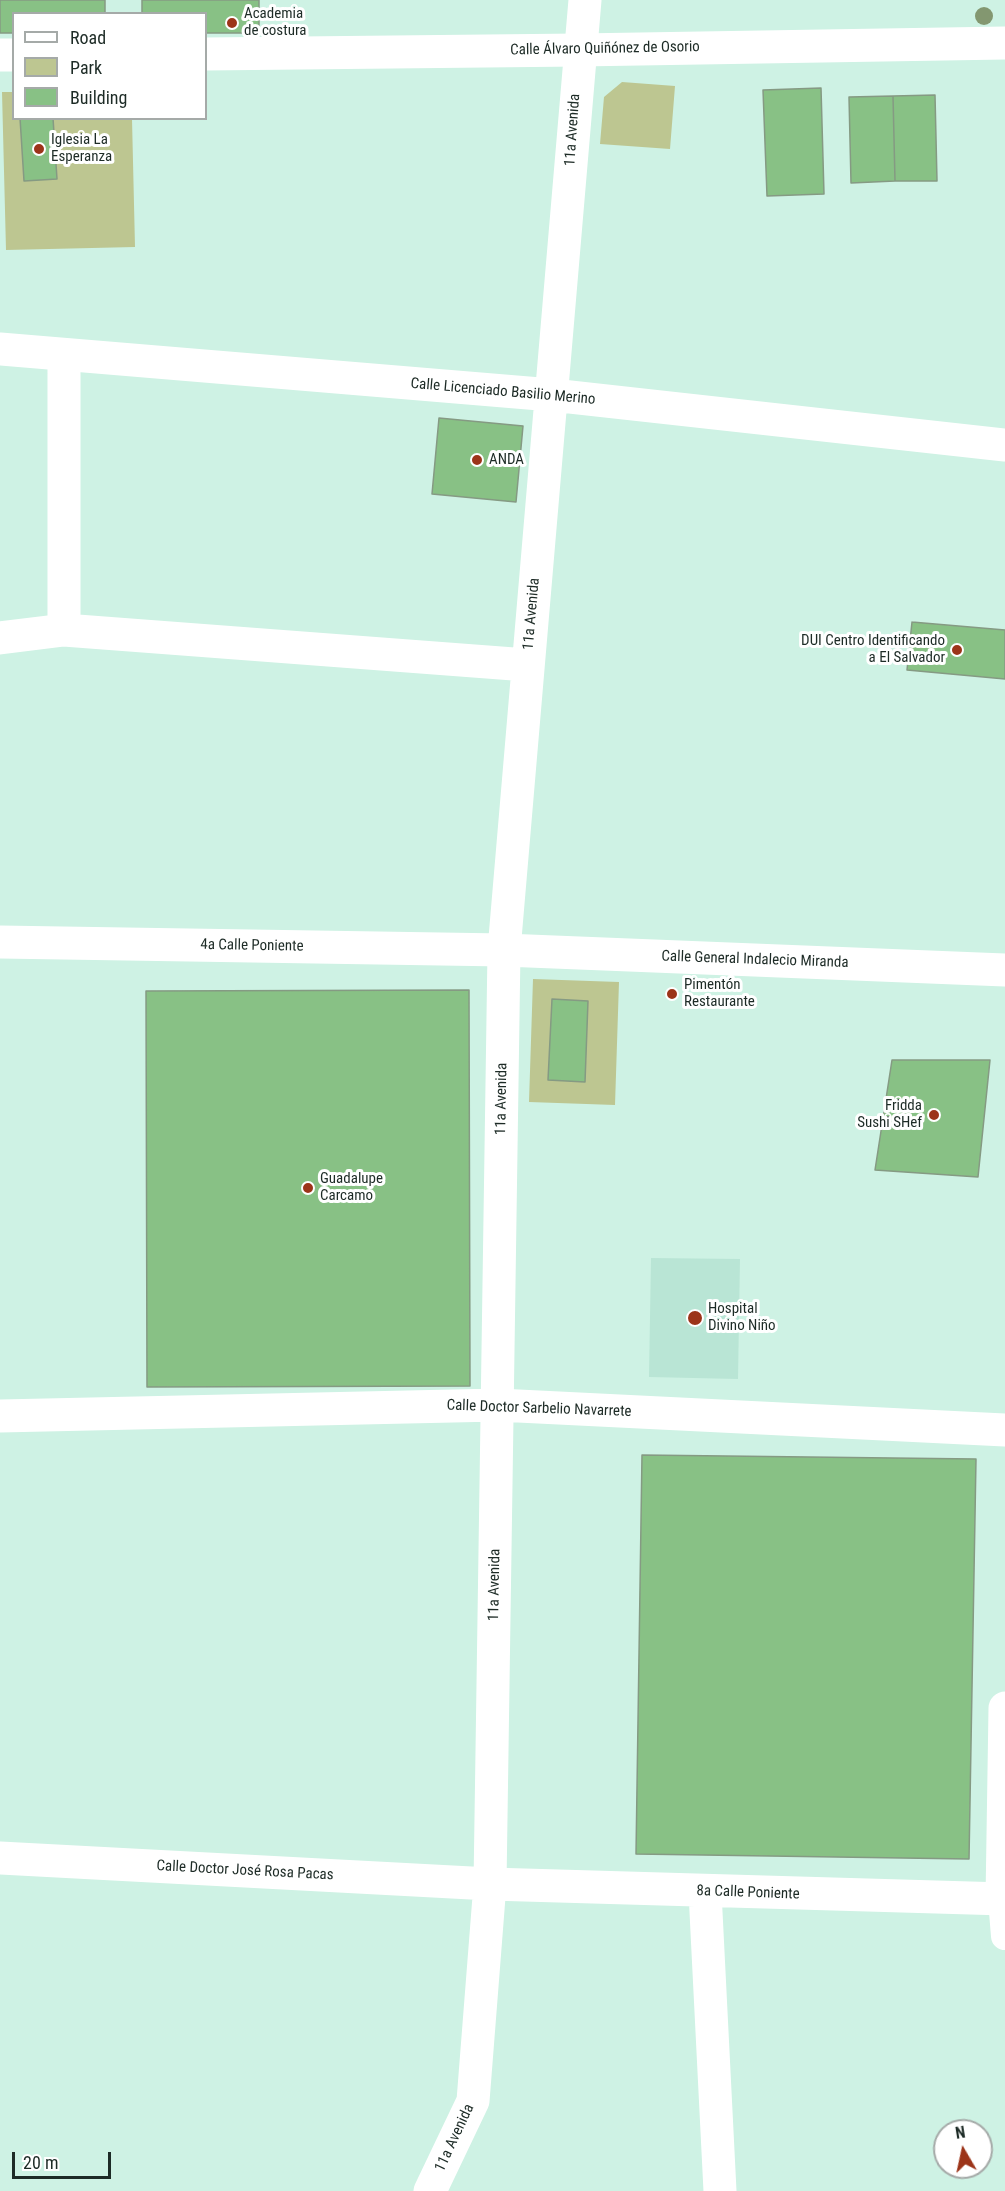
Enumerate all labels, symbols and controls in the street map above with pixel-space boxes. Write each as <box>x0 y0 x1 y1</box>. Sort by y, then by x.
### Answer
place label: Academia de costura <box>244 5 306 40</box>
legend <box>12 12 207 120</box>
marker: Academia de costura <box>225 16 239 30</box>
text: Road <box>70 27 106 48</box>
street label: Calle Álvaro Quiñónez de Osorio <box>510 38 700 60</box>
text: Park <box>70 57 102 78</box>
text: Building <box>70 87 127 108</box>
street label: 11a Avenida <box>561 93 585 167</box>
place label: Iglesia La Esperanza <box>51 131 112 166</box>
marker: Iglesia La Esperanza <box>32 142 46 156</box>
street label: Calle Licenciado Basilio Merino <box>410 375 596 409</box>
place label: ANDA <box>489 451 524 469</box>
marker: ANDA <box>470 453 484 467</box>
street label: 11a Avenida <box>520 577 544 651</box>
place label: DUI Centro Identificando a El Salvador <box>801 632 945 667</box>
marker: DUI Centro Identificando a El Salvador <box>950 643 964 657</box>
street label: 4a Calle Poniente <box>200 936 304 956</box>
street label: Calle General Indalecio Miranda <box>661 948 849 972</box>
place label: Pimentón Restaurante <box>684 976 755 1011</box>
marker: Pimentón Restaurante <box>665 987 679 1001</box>
street label: 11a Avenida <box>492 1063 512 1135</box>
place label: Fridda Sushi SHef <box>857 1097 922 1132</box>
marker: Fridda Sushi SHef <box>927 1108 941 1122</box>
place label: Guadalupe Carcamo <box>320 1170 383 1205</box>
marker: Guadalupe Carcamo <box>301 1181 315 1195</box>
place label: Hospital Divino Niño <box>708 1300 776 1335</box>
marker: Hospital Divino Niño <box>686 1309 704 1327</box>
street label: Calle Doctor Sarbelio Navarrete <box>446 1397 632 1421</box>
street label: 11a Avenida <box>485 1549 505 1621</box>
street label: Calle Doctor José Rosa Pacas <box>156 1857 334 1885</box>
street label: 8a Calle Poniente <box>696 1882 800 1904</box>
street label: 11a Avenida <box>432 2101 478 2175</box>
north arrow <box>933 2119 993 2179</box>
text: N <box>954 2123 967 2143</box>
scale bar <box>15 2140 114 2178</box>
text: 20 m <box>23 2152 58 2173</box>

